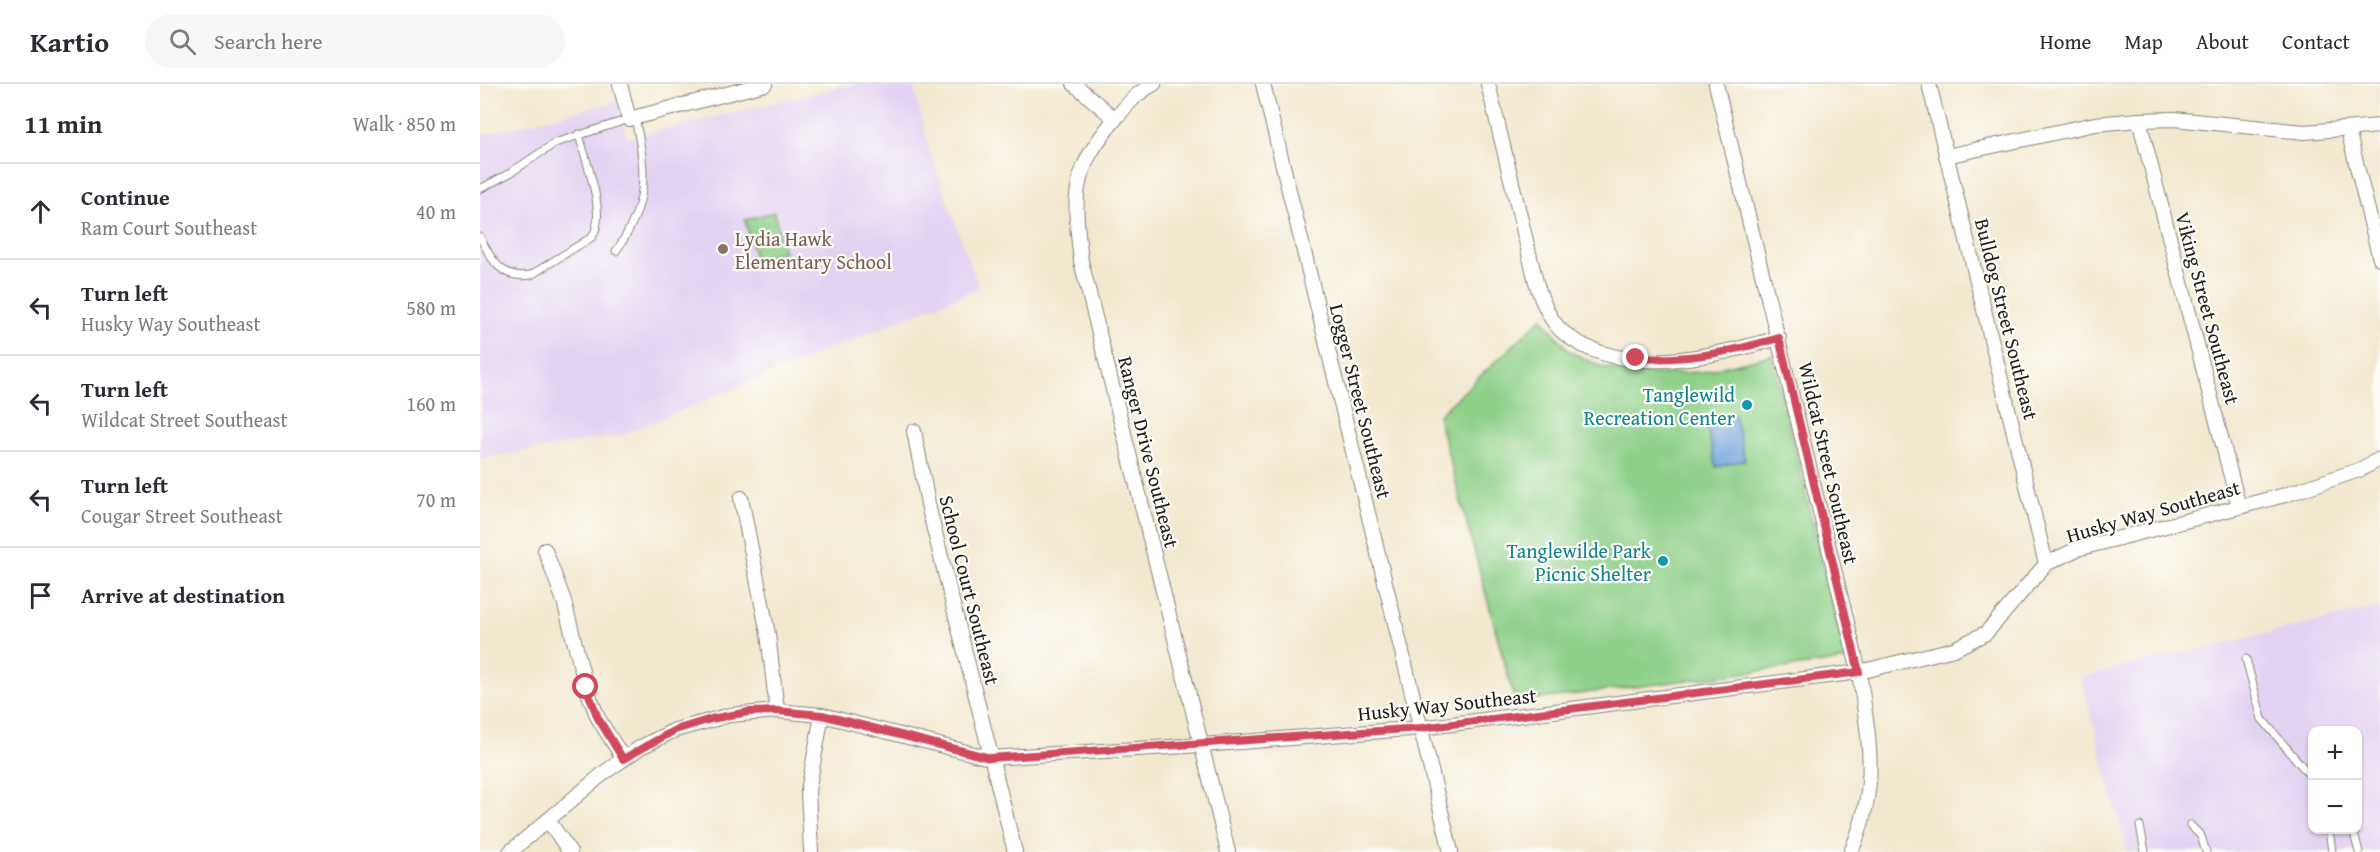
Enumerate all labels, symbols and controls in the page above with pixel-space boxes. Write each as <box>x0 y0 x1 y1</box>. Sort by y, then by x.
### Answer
search box <box>145 14 565 68</box>
text: Kartio <box>30 21 109 62</box>
icon: search <box>166 25 199 58</box>
text: Search here <box>214 25 323 57</box>
text: Home <box>2040 26 2091 57</box>
text: Map <box>2124 26 2163 57</box>
text: About <box>2196 26 2249 57</box>
text: Contact <box>2282 26 2350 57</box>
text: 11 min <box>24 104 102 143</box>
text: Walk · 850 m <box>353 109 456 138</box>
text: Continue <box>81 181 170 213</box>
icon: ahead <box>24 195 57 228</box>
text: 40 m <box>416 197 456 226</box>
street label: Viking Street Southeast <box>2168 209 2248 407</box>
text: Ram Court Southeast <box>81 213 257 242</box>
street label: Bulldog Street Southeast <box>1968 215 2046 423</box>
place label: Lydia Hawk Elementary School <box>735 224 892 276</box>
marker: Lydia Hawk Elementary School <box>716 242 730 256</box>
text: Turn left <box>81 277 168 309</box>
icon: left <box>24 291 57 324</box>
text: 580 m <box>406 293 456 322</box>
street label: Logger Street Southeast <box>1323 301 1399 501</box>
text: Husky Way Southeast <box>81 309 261 338</box>
route end <box>1622 344 1648 370</box>
street label: Ranger Drive Southeast <box>1111 353 1187 551</box>
street label: Wildcat Street Southeast <box>1792 359 1866 567</box>
text: Turn left <box>81 373 168 405</box>
place label: Tanglewild Recreation Center <box>1584 380 1735 432</box>
icon: left <box>24 387 57 420</box>
text: 160 m <box>406 389 456 418</box>
marker: Tanglewild Recreation Center <box>1740 398 1754 412</box>
text: Wildcat Street Southeast <box>81 405 288 434</box>
text: Turn left <box>81 469 168 501</box>
street label: Husky Way Southeast <box>2063 472 2243 550</box>
icon: left <box>24 483 57 516</box>
text: 70 m <box>416 485 456 514</box>
street label: School Court Southeast <box>932 492 1008 688</box>
text: Cougar Street Southeast <box>81 501 283 530</box>
place label: Tanglewilde Park Picnic Shelter <box>1506 536 1652 588</box>
marker: Tanglewilde Park Picnic Shelter <box>1656 554 1670 568</box>
icon: arrive <box>24 579 57 612</box>
text: Arrive at destination <box>81 579 285 611</box>
route start <box>572 673 598 699</box>
street label: Husky Way Southeast <box>1356 680 1538 728</box>
map controls <box>2308 726 2362 834</box>
button: + <box>2308 726 2362 780</box>
button: − <box>2308 780 2362 834</box>

